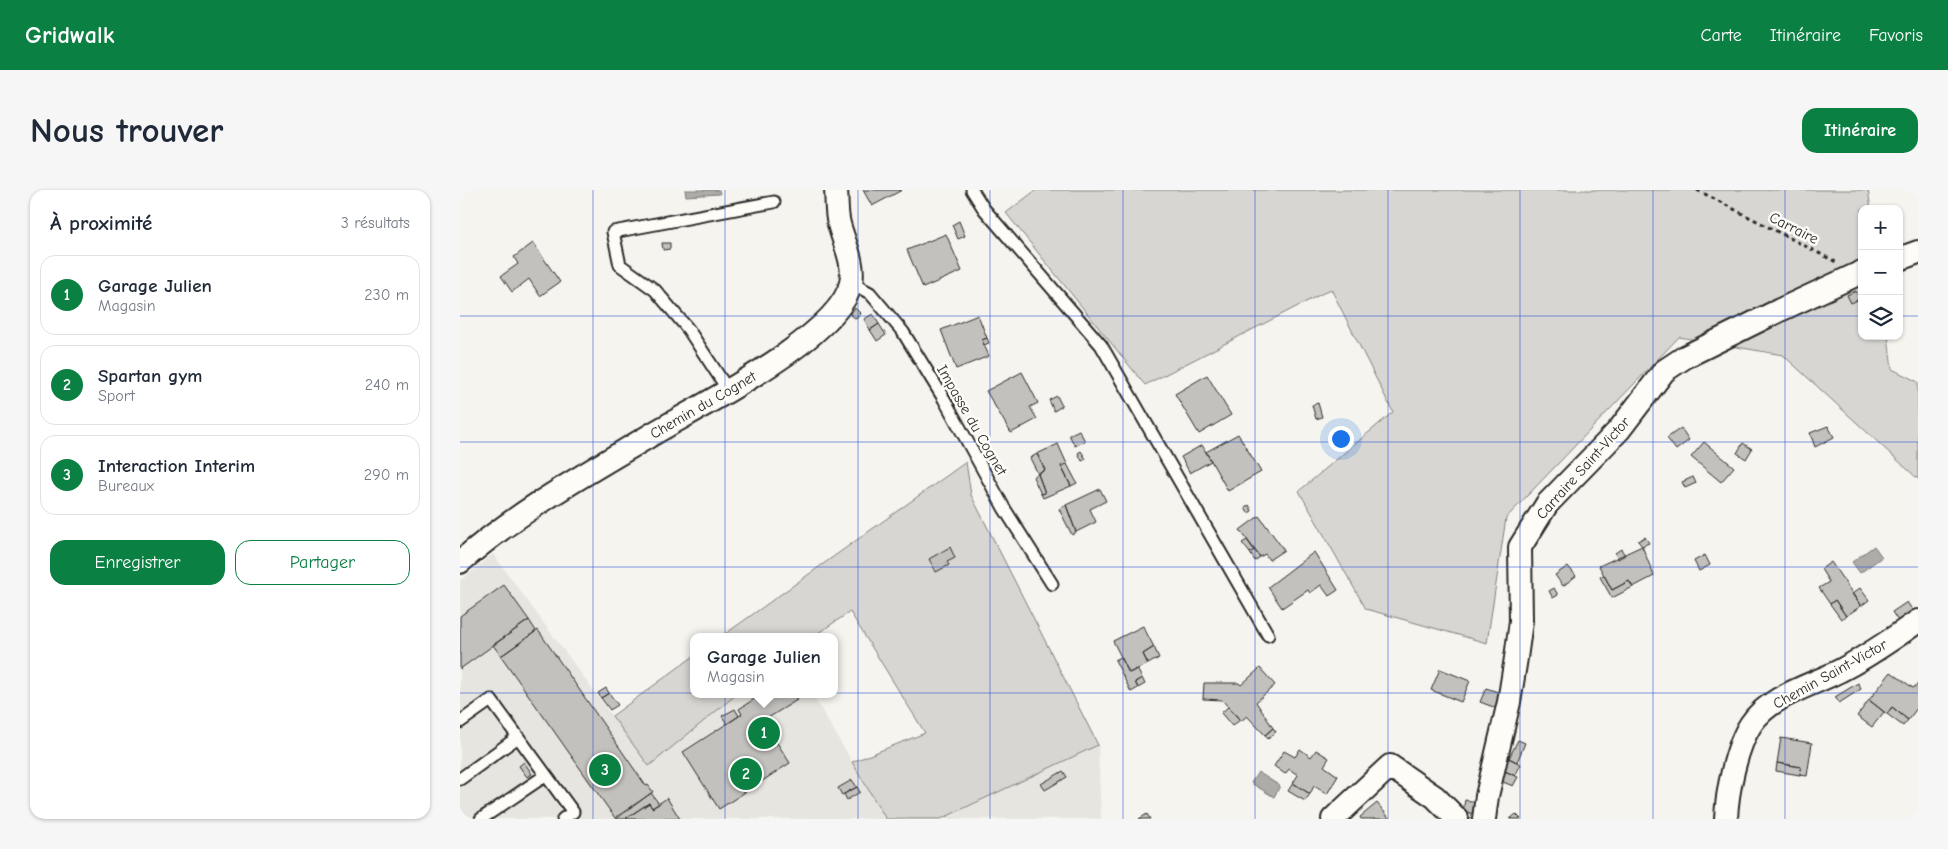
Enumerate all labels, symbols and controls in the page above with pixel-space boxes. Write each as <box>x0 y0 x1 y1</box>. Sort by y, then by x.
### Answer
text: Gridwalk <box>25 21 114 49</box>
text: Carte <box>1701 25 1742 46</box>
text: Itinéraire <box>1770 25 1841 46</box>
text: Favoris <box>1869 25 1923 46</box>
button: Itinéraire <box>1802 108 1918 153</box>
text: Nous trouver <box>30 110 223 151</box>
map controls <box>1858 205 1903 340</box>
button: + <box>1858 205 1903 250</box>
street label: Carraire <box>1766 208 1822 248</box>
text: À proximité <box>50 211 152 235</box>
text: 3 résultats <box>341 214 410 232</box>
button: − <box>1858 250 1903 295</box>
text: Garage Julien <box>98 275 212 297</box>
text: 1 <box>64 286 70 304</box>
text: 230 m <box>364 286 409 304</box>
button: layers <box>1858 295 1903 340</box>
text: Magasin <box>98 297 156 315</box>
street label: Impasse du Cognet <box>933 361 1011 479</box>
text: Spartan gym <box>98 365 202 387</box>
street label: Chemin du Cognet <box>647 367 760 443</box>
text: 2 <box>63 376 71 394</box>
text: 240 m <box>365 376 409 394</box>
text: Sport <box>98 387 135 405</box>
street label: Carraire Saint-Victor <box>1532 413 1634 523</box>
your location <box>1328 426 1354 452</box>
text: Interaction Interim <box>98 455 255 477</box>
text: 3 <box>63 466 71 484</box>
text: 290 m <box>364 466 409 484</box>
text: Bureaux <box>98 477 154 495</box>
button: Enregistrer <box>50 540 225 585</box>
button: Partager <box>235 540 410 585</box>
popup <box>690 633 838 698</box>
street label: Chemin Saint-Victor <box>1770 635 1890 713</box>
text: Garage Julien <box>707 646 821 668</box>
text: Magasin <box>707 668 765 686</box>
pin: 1 <box>748 714 780 752</box>
pin: 3 <box>589 751 621 789</box>
pin: 2 <box>730 755 762 793</box>

